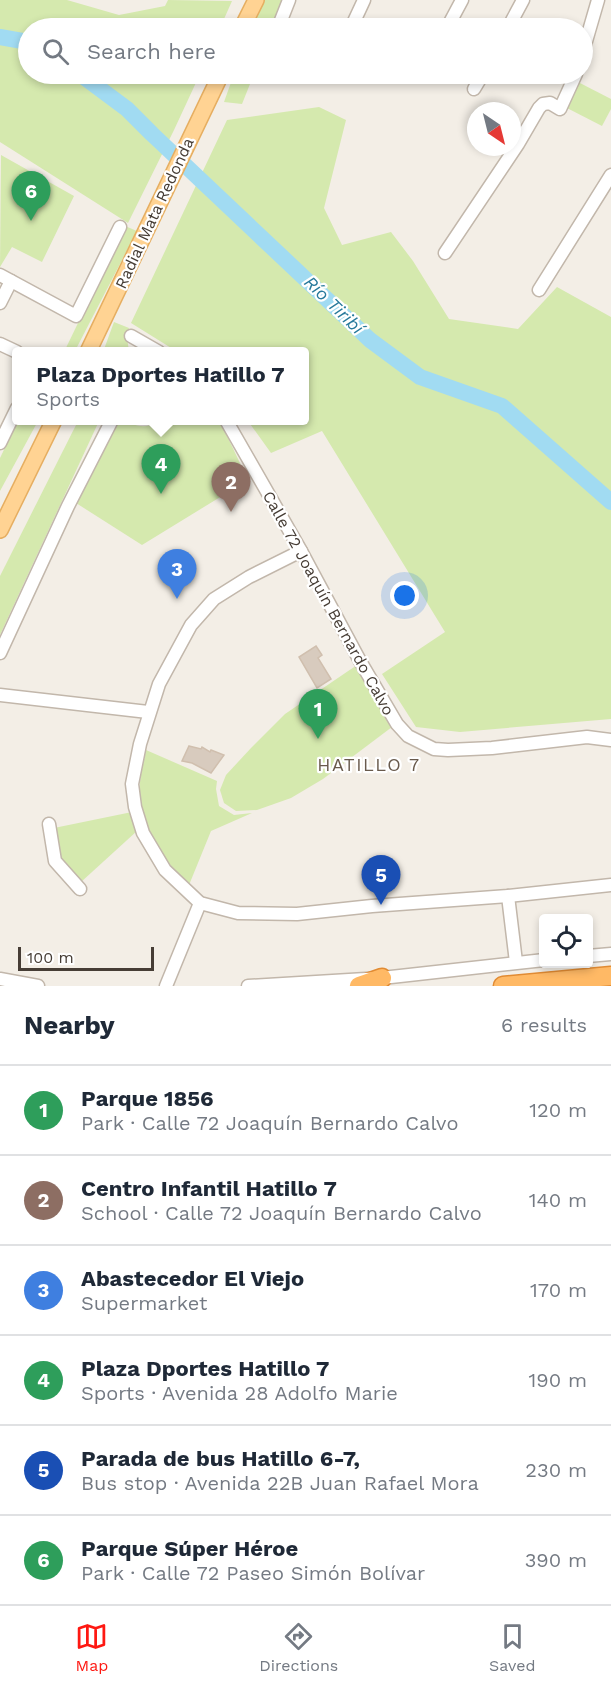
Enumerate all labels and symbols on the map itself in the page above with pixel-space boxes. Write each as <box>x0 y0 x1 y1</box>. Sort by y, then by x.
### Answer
north arrow <box>467 102 521 156</box>
street label: Radial Mata Redonda <box>111 135 198 292</box>
pin: 6 <box>12 172 51 221</box>
water label: Río Tiribí <box>300 271 370 340</box>
pin: 4 <box>142 444 180 494</box>
pin: 2 <box>212 462 250 512</box>
street label: Calle 72 Joaquín Bernardo Calvo <box>259 488 398 719</box>
pin: 3 <box>158 550 196 599</box>
your location <box>390 581 419 610</box>
pin: 1 <box>298 690 338 739</box>
district label: HATILLO 7 <box>317 754 421 775</box>
pin: 5 <box>362 856 400 905</box>
scale bar <box>18 944 154 971</box>

